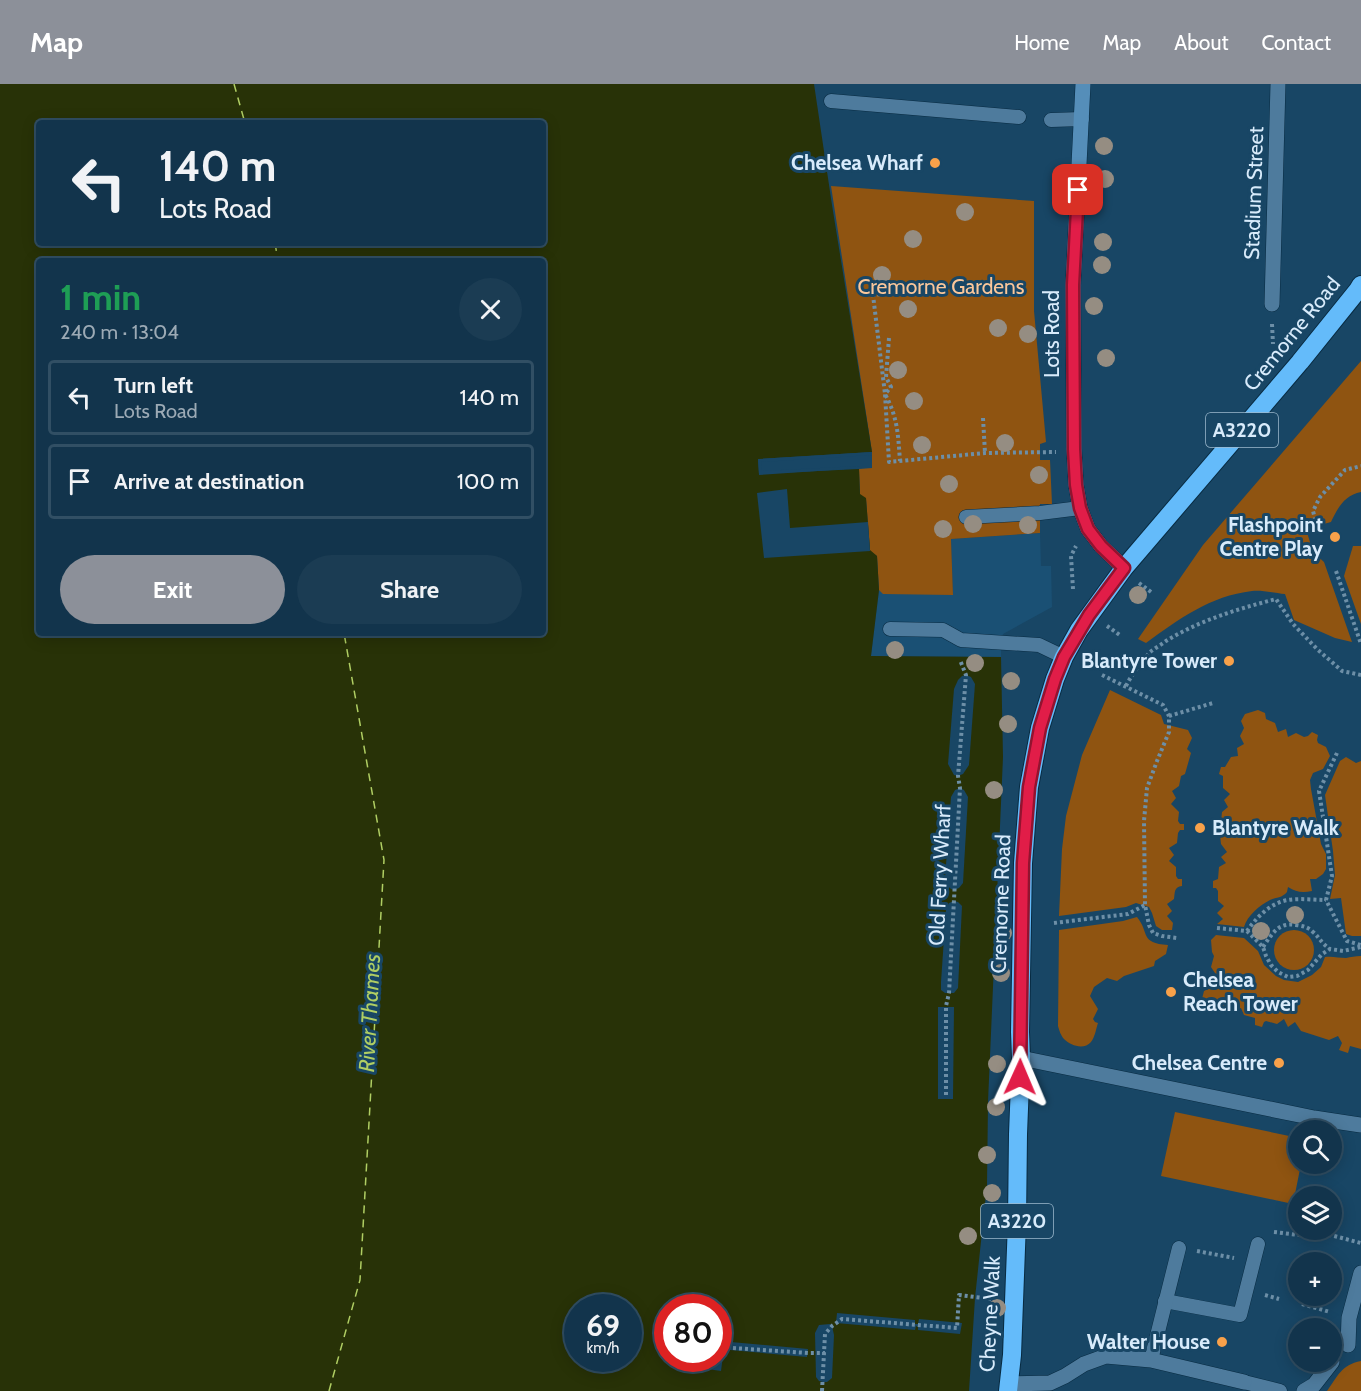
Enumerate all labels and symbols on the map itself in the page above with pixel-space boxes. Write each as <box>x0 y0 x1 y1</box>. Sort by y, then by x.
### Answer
street label: Stadium Street <box>1239 126 1268 260</box>
place label: Chelsea Wharf <box>791 150 923 175</box>
marker: Chelsea Wharf <box>928 156 942 170</box>
pin <box>1052 164 1103 215</box>
street label: Cremorne Road <box>1238 272 1345 396</box>
park label: Cremorne Gardens <box>857 274 1025 299</box>
street label: Lots Road <box>1039 290 1064 378</box>
road number: A3220 <box>1206 413 1278 447</box>
place label: Flashpoint Centre Play <box>1219 512 1324 561</box>
marker: Flashpoint Centre Play <box>1328 530 1342 544</box>
place label: Blantyre Tower <box>1081 648 1217 673</box>
marker: Blantyre Tower <box>1222 654 1236 668</box>
street label: Old Ferry Wharf <box>923 804 956 946</box>
place label: Blantyre Walk <box>1212 815 1340 840</box>
marker: Blantyre Walk <box>1193 821 1207 835</box>
street label: Cremorne Road <box>986 834 1015 974</box>
water label: River Thames <box>353 953 386 1073</box>
place label: Chelsea Reach Tower <box>1183 967 1298 1016</box>
marker: Chelsea Reach Tower <box>1164 985 1178 999</box>
position arrow <box>988 1045 1052 1109</box>
place label: Chelsea Centre <box>1132 1050 1267 1075</box>
marker: Chelsea Centre <box>1272 1056 1286 1070</box>
road number: A3220 <box>981 1204 1053 1238</box>
street label: Cheyne Walk <box>974 1255 1005 1373</box>
speed limit sign: 80 <box>654 1294 732 1372</box>
place label: Walter House <box>1087 1329 1210 1354</box>
marker: Walter House <box>1215 1335 1229 1349</box>

